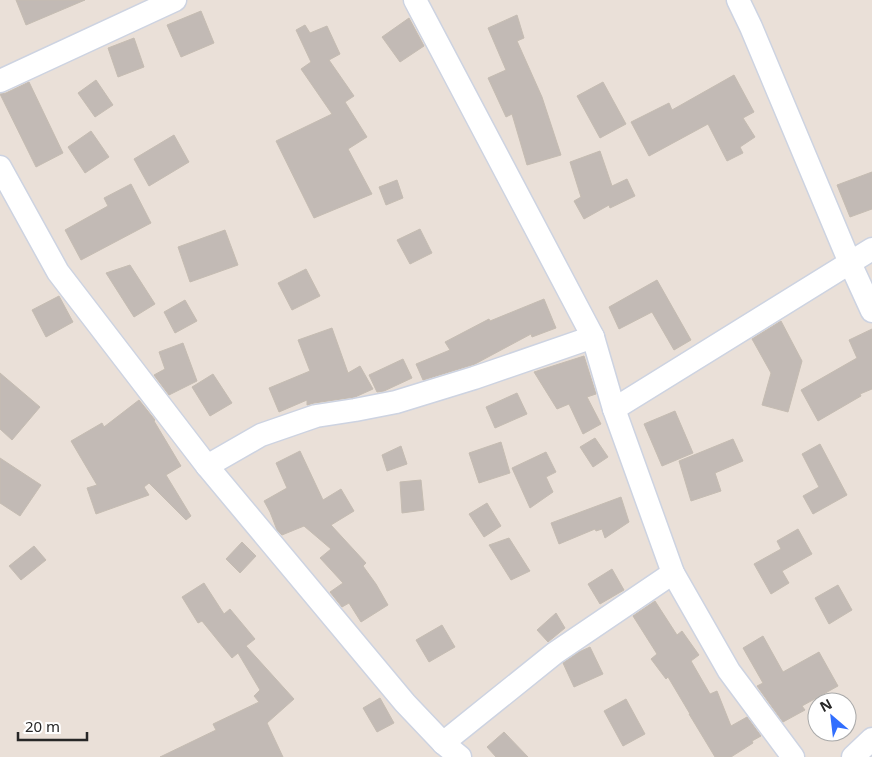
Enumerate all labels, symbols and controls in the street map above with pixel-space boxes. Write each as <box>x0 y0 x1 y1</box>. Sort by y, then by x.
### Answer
north arrow <box>807 692 857 742</box>
text: N <box>816 694 835 716</box>
scale bar <box>18 710 86 742</box>
text: 20 m <box>25 716 60 736</box>

